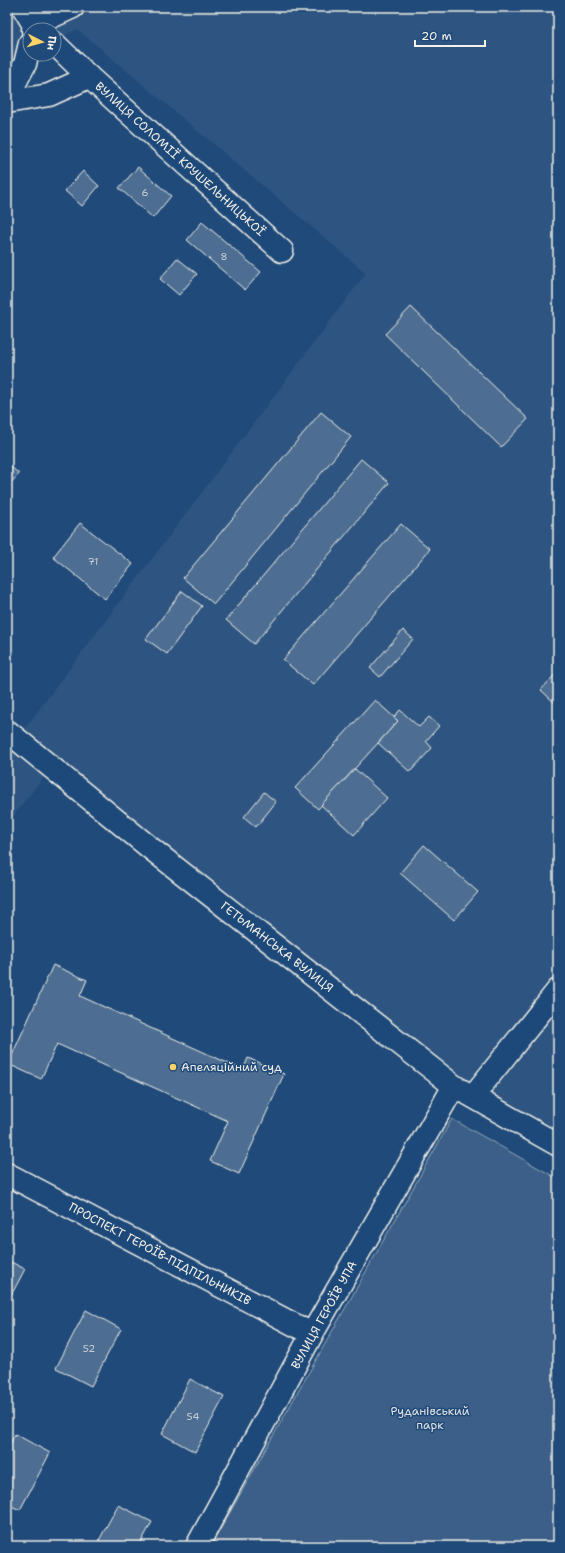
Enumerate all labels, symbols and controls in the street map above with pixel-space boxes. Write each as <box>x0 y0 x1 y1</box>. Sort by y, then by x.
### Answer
north arrow <box>22 22 62 62</box>
scale bar <box>415 22 485 48</box>
text: 20 m <box>421 28 452 44</box>
text: Пн <box>43 35 60 51</box>
street label: ВУЛИЦЯ СОЛОМІЇ КРУШЕЛЬНИЦЬКОЇ <box>92 78 269 240</box>
house number: 6 <box>142 186 149 199</box>
house number: 8 <box>221 250 228 263</box>
house number: 71 <box>88 555 98 568</box>
street label: ГЕТЬМАНСЬКА ВУЛИЦЯ <box>217 898 337 996</box>
place label: Апеляційний суд <box>181 1059 282 1075</box>
marker: Апеляційний суд <box>168 1062 178 1072</box>
street label: ПРОСПЕКТ ГЕРОЇВ-ПІДПІЛЬНИКІВ <box>66 1199 254 1309</box>
street label: ВУЛИЦЯ ГЕРОЇВ УПА <box>288 1258 361 1372</box>
house number: 52 <box>83 1342 95 1355</box>
park label: Руданівський парк <box>390 1403 470 1433</box>
house number: 54 <box>187 1410 199 1423</box>

